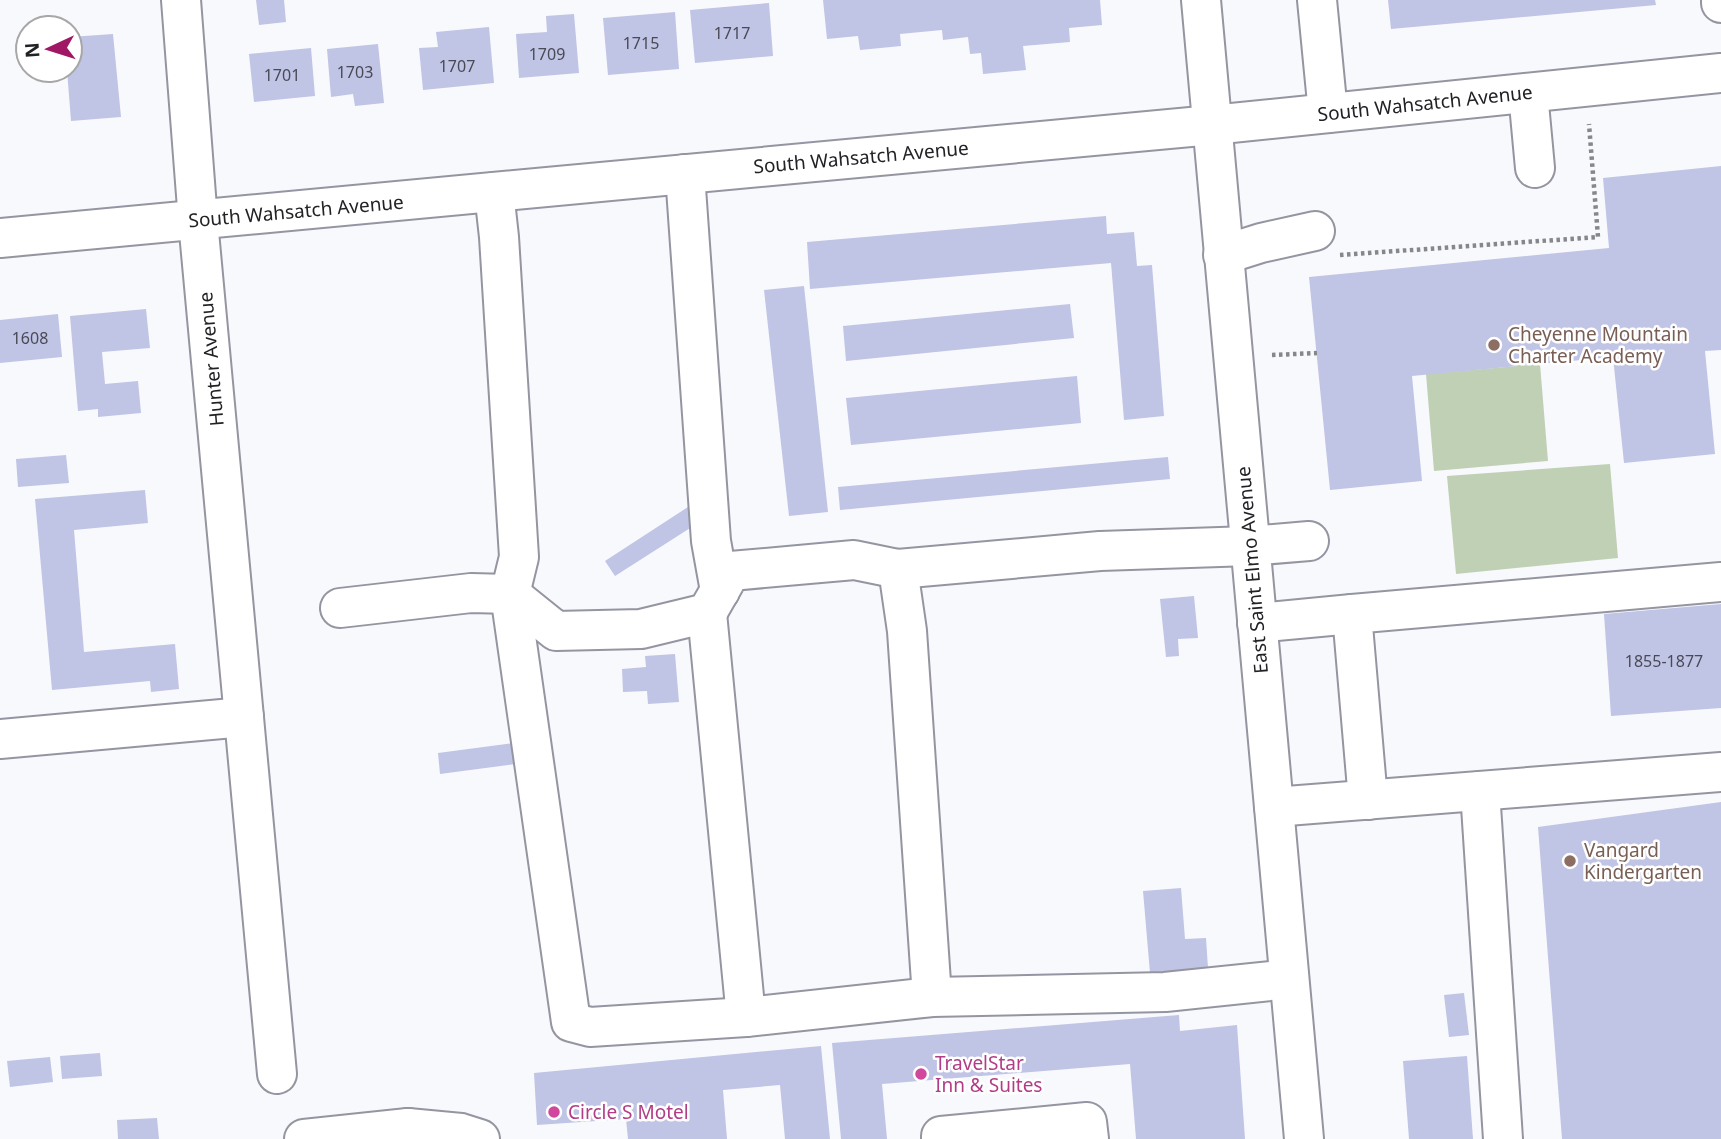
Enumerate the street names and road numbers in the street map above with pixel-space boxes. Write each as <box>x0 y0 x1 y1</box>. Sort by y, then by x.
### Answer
street label: South Wahsatch Avenue <box>1316 79 1534 127</box>
street label: South Wahsatch Avenue <box>752 135 970 179</box>
street label: South Wahsatch Avenue <box>187 189 405 233</box>
street label: Hunter Avenue <box>192 291 230 427</box>
street label: East Saint Elmo Avenue <box>1230 465 1274 675</box>

